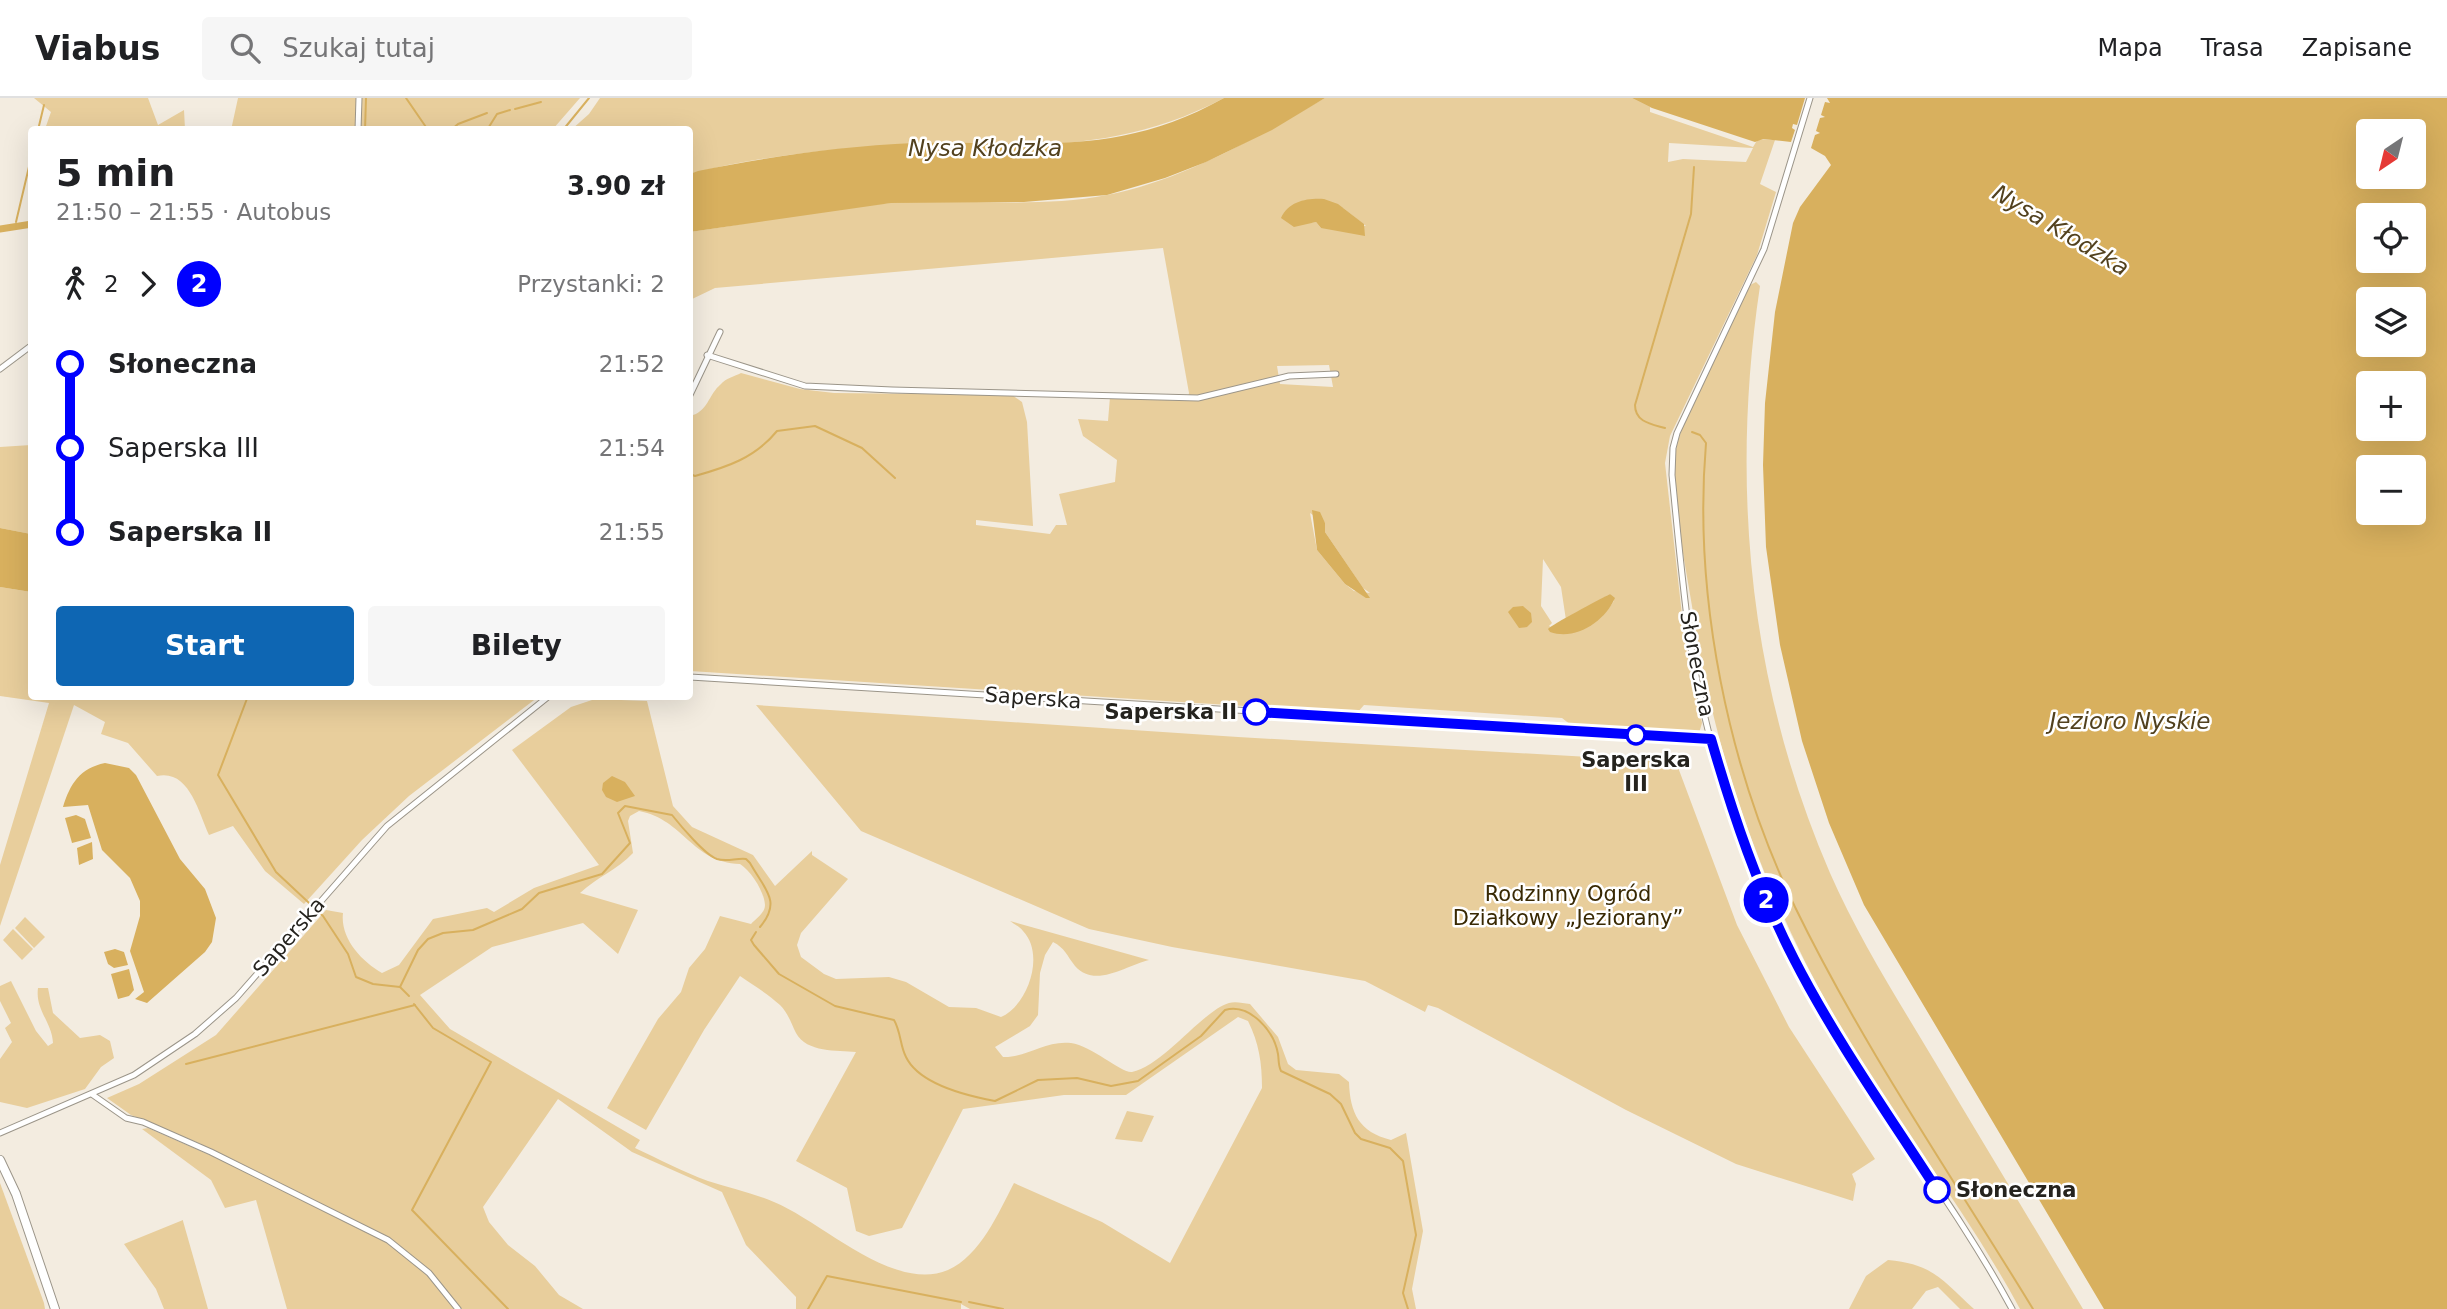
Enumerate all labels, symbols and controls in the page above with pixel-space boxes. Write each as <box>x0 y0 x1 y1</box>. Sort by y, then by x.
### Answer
search box <box>202 17 692 80</box>
text: Viabus <box>35 29 160 68</box>
icon: search <box>226 29 264 67</box>
text: Szukaj tutaj <box>282 33 435 63</box>
text: Mapa <box>2097 34 2163 62</box>
text: Trasa <box>2201 34 2264 62</box>
text: Zapisane <box>2302 34 2412 62</box>
north arrow <box>2356 119 2426 189</box>
map controls <box>2356 119 2426 525</box>
water label: Nysa Kłodzka <box>908 135 1062 161</box>
text: 5 min <box>56 151 175 195</box>
text: 3.90 zł <box>567 171 665 201</box>
water label: Nysa Kłodzka <box>1988 179 2134 281</box>
text: 21:50 – 21:55 · Autobus <box>56 199 331 225</box>
button: locate <box>2356 203 2426 273</box>
icon: walk <box>56 265 94 303</box>
icon: forward <box>129 265 167 303</box>
text: 2 <box>191 270 207 298</box>
text: 2 <box>104 271 119 297</box>
text: Przystanki: 2 <box>517 271 665 297</box>
button: layers <box>2356 287 2426 357</box>
text: Słoneczna <box>108 349 257 379</box>
text: 21:52 <box>599 351 665 377</box>
button: + <box>2356 371 2426 441</box>
text: Saperska III <box>108 433 259 463</box>
text: 21:54 <box>599 435 665 461</box>
button: − <box>2356 455 2426 525</box>
text: Saperska II <box>108 517 272 547</box>
text: 21:55 <box>599 519 665 545</box>
button: Start <box>56 606 354 686</box>
button: Bilety <box>368 606 665 686</box>
street label: Słoneczna <box>1675 609 1719 719</box>
street label: Saperska <box>984 683 1082 713</box>
marker: Saperska II <box>1243 699 1269 725</box>
place label: Saperska II <box>1104 700 1237 724</box>
water label: Jezioro Nyskie <box>2046 708 2210 734</box>
marker: Saperska III <box>1626 725 1646 745</box>
place label: Saperska III <box>1581 748 1691 796</box>
line badge: 2 <box>1743 877 1789 923</box>
park label: Rodzinny Ogród Działkowy „Jeziorany” <box>1453 882 1683 930</box>
text: 2 <box>1758 886 1774 914</box>
street label: Saperska <box>248 893 330 981</box>
marker: Słoneczna <box>1924 1177 1950 1203</box>
place label: Słoneczna <box>1956 1178 2076 1202</box>

